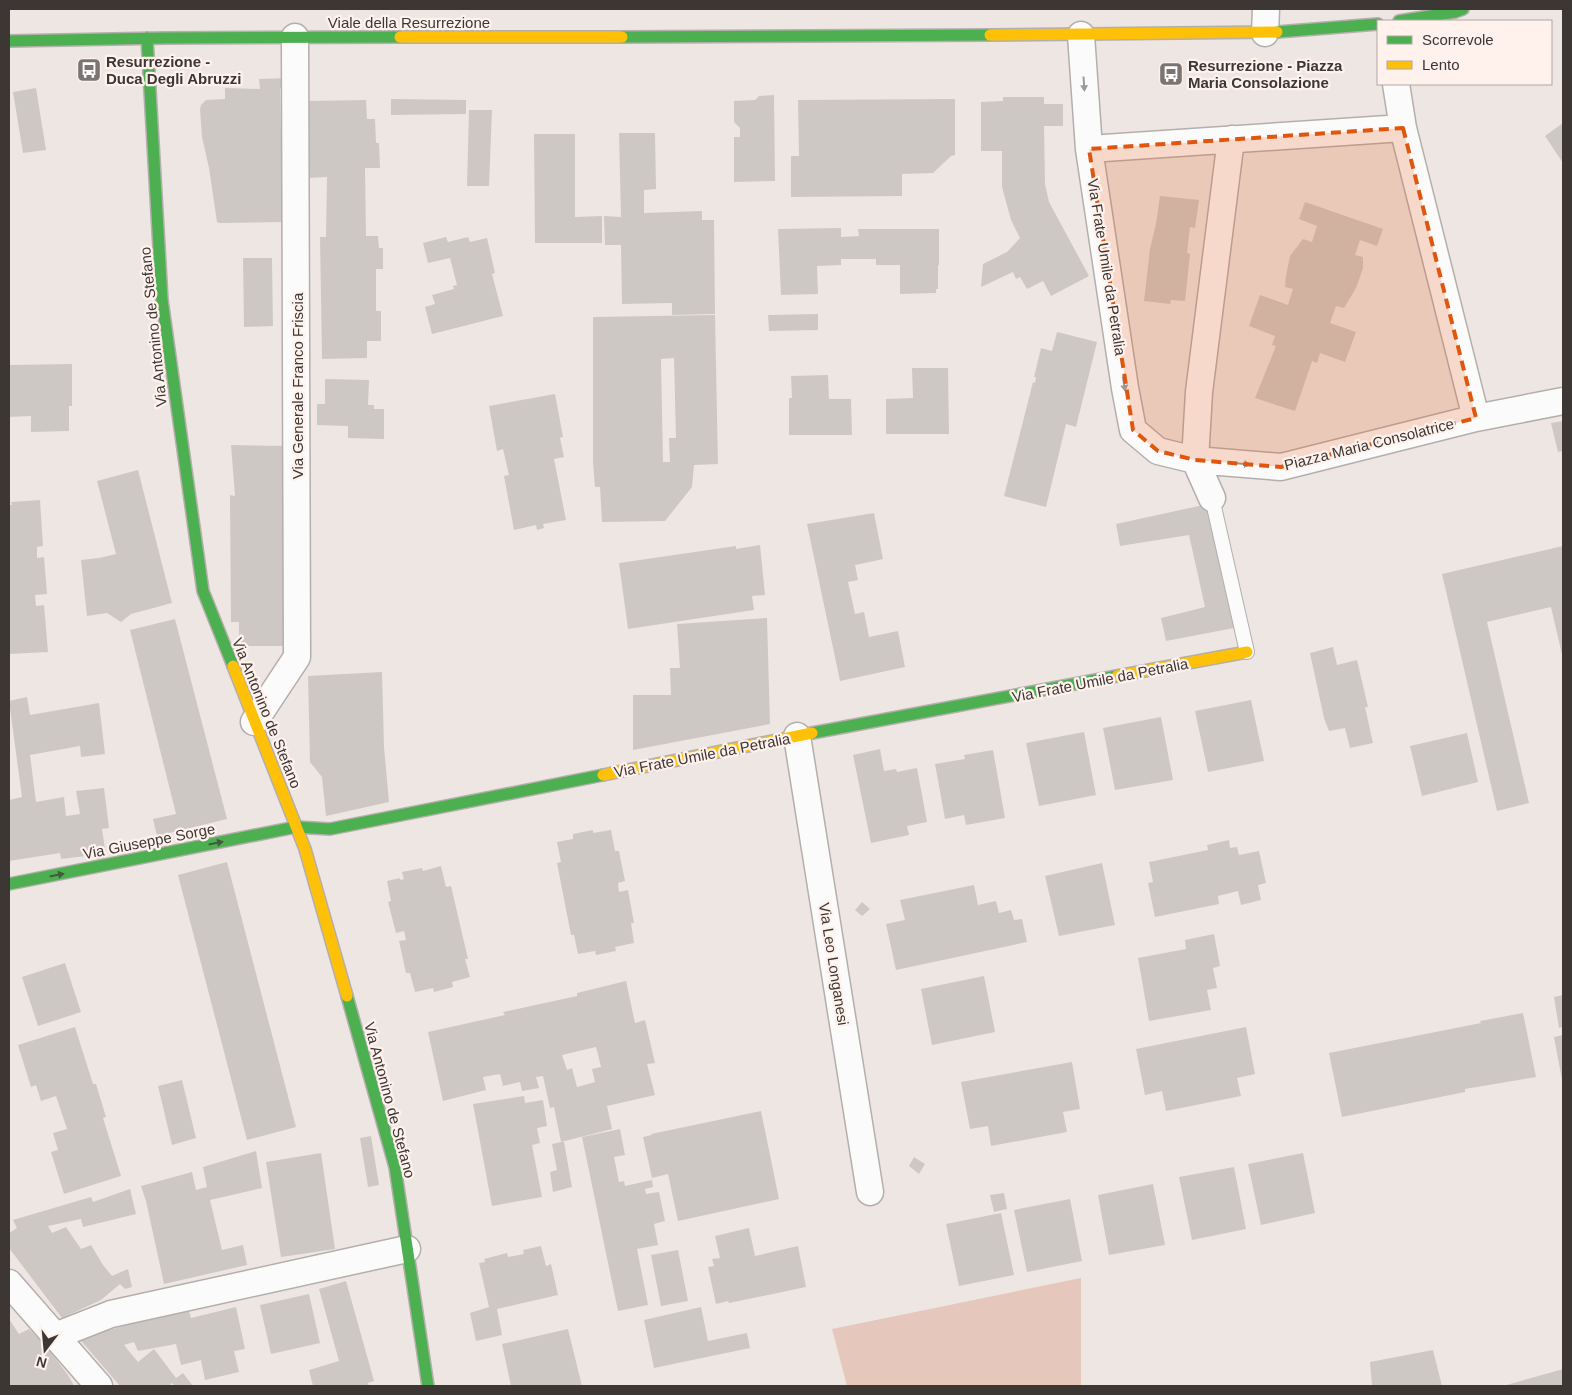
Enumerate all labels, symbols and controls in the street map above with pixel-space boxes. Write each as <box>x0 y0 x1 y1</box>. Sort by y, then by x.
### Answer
street label: Viale della Resurrezione <box>328 14 490 31</box>
legend <box>1377 20 1552 85</box>
text: Scorrevole <box>1422 31 1494 48</box>
place label: Resurrezione - Duca Degli Abruzzi <box>106 53 241 87</box>
text: Lento <box>1422 56 1460 73</box>
bus stop icon: Resurrezione - Duca Degli Abruzzi <box>76 57 102 83</box>
place label: Resurrezione - Piazza Maria Consolazione <box>1188 57 1343 91</box>
bus stop icon: Resurrezione - Piazza Maria Consolazione <box>1158 61 1184 87</box>
one-way arrow <box>1081 76 1089 92</box>
street label: Via Frate Umile da Petralia <box>1085 177 1129 357</box>
street label: Via Antonino de Stefano <box>136 246 170 408</box>
street label: Via Generale Franco Friscia <box>289 292 306 479</box>
one-way arrow <box>1121 376 1129 392</box>
street label: Piazza Maria Consolatrice <box>1282 415 1456 473</box>
one-way arrow <box>1236 460 1252 468</box>
street label: Via Antonino de Stefano <box>229 635 305 791</box>
street label: Via Frate Umile da Petralia <box>1011 654 1190 705</box>
street label: Via Frate Umile da Petralia <box>613 729 792 780</box>
street label: Via Giuseppe Sorge <box>82 820 216 862</box>
one-way arrow <box>208 839 224 847</box>
one-way arrow <box>49 870 65 878</box>
street label: Via Leo Longanesi <box>816 901 852 1027</box>
street label: Via Antonino de Stefano <box>361 1020 419 1180</box>
north arrow <box>20 1325 70 1375</box>
text: N <box>34 1353 48 1372</box>

